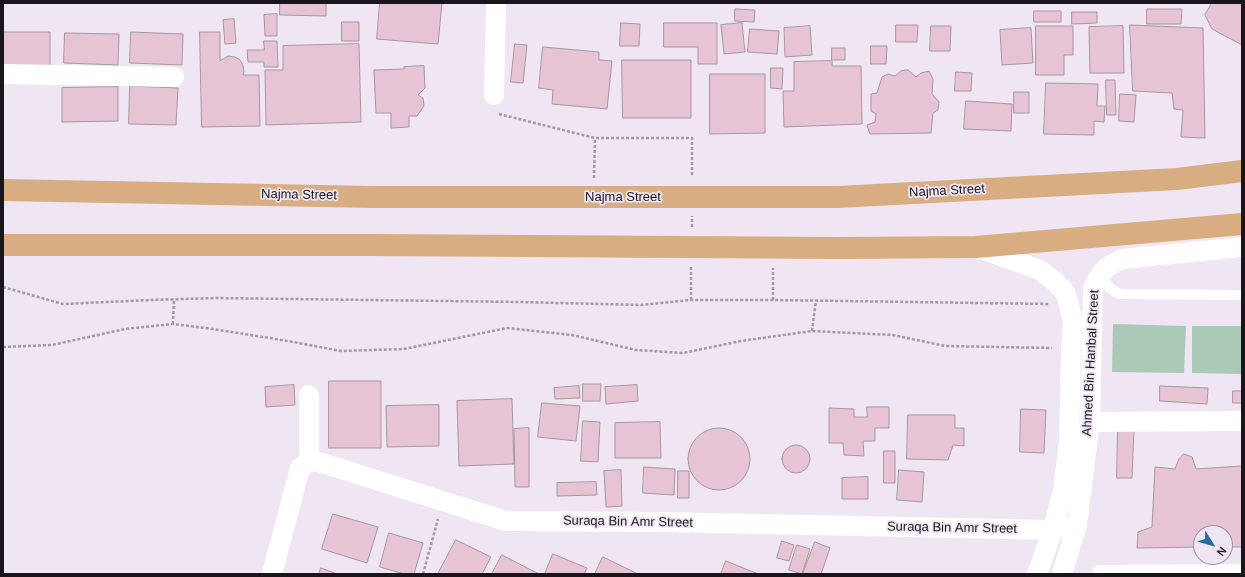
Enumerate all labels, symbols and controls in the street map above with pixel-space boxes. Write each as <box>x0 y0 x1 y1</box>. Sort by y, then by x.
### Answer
street label: Najma Street <box>909 181 985 201</box>
street label: Najma Street <box>261 187 337 203</box>
street label: Najma Street <box>585 189 661 205</box>
street label: Ahmed Bin Hanbal Street <box>1079 289 1103 437</box>
street label: Suraqa Bin Amr Street <box>563 513 693 531</box>
street label: Suraqa Bin Amr Street <box>887 519 1017 537</box>
north arrow <box>1193 525 1233 565</box>
text: N <box>1215 545 1229 558</box>

